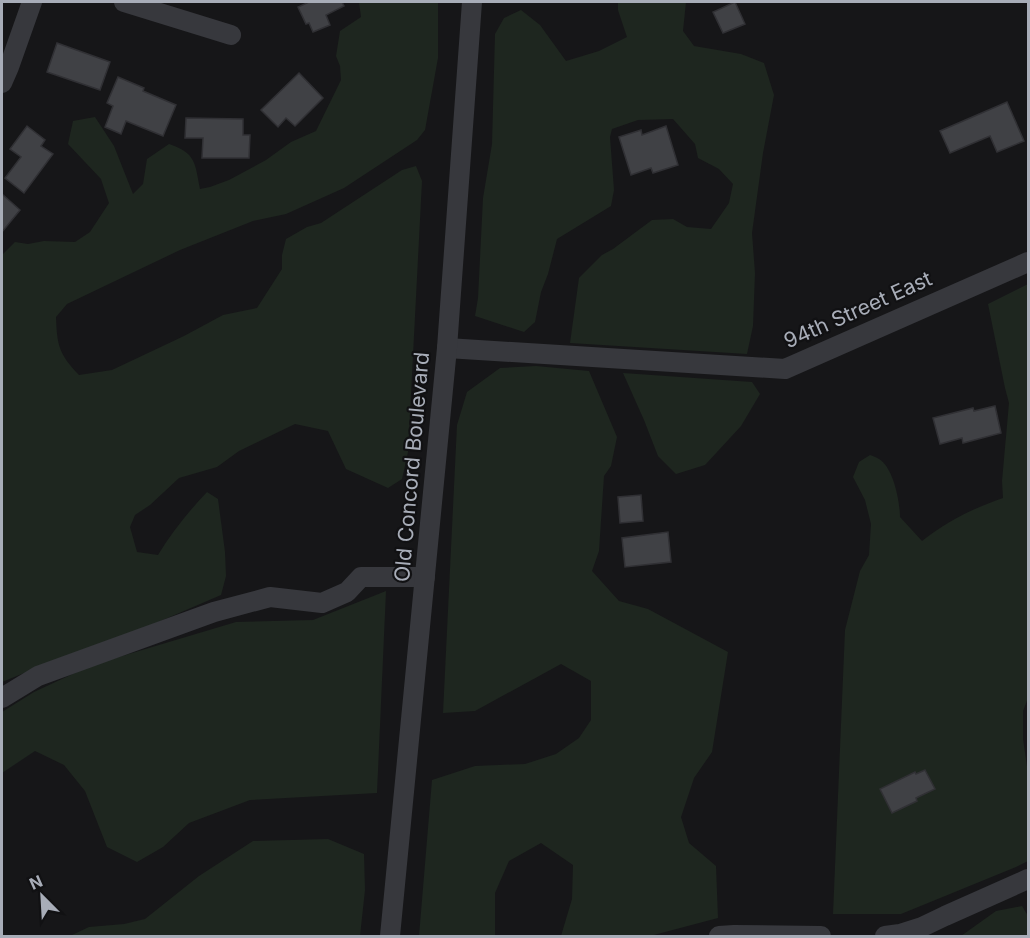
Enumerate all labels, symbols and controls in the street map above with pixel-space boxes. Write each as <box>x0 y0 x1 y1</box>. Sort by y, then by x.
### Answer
street label: 94th Street East <box>780 266 936 353</box>
street label: Old Concord Boulevard <box>389 351 434 583</box>
north arrow <box>12 866 72 926</box>
text: N <box>26 871 46 894</box>

